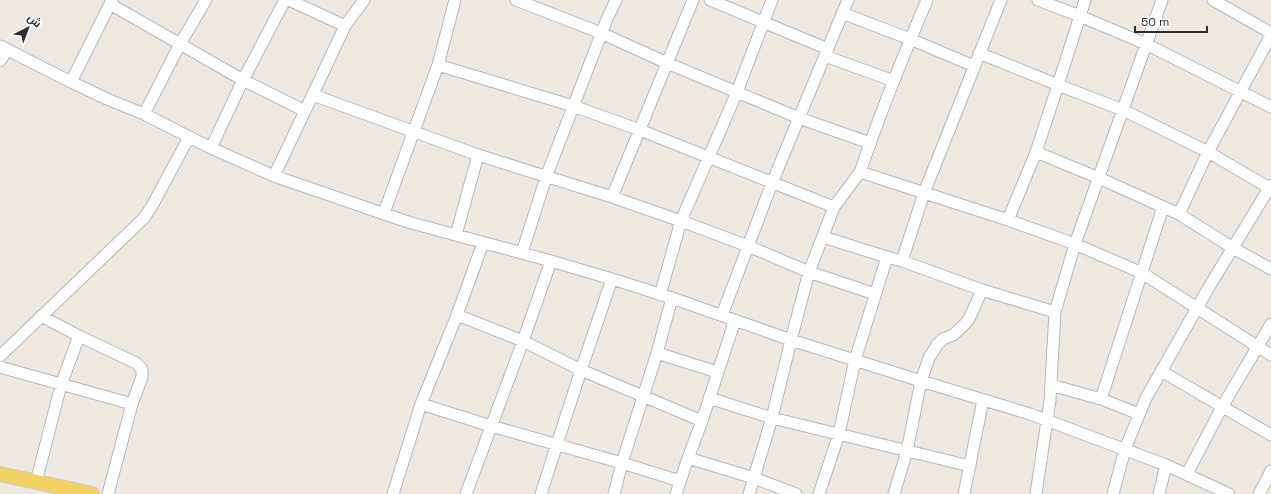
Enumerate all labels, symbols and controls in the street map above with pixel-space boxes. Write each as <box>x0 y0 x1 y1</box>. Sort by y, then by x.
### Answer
north arrow <box>8 8 48 48</box>
scale bar <box>1135 8 1207 34</box>
text: ش <box>25 11 45 30</box>
text: 50 m <box>1141 14 1169 30</box>

